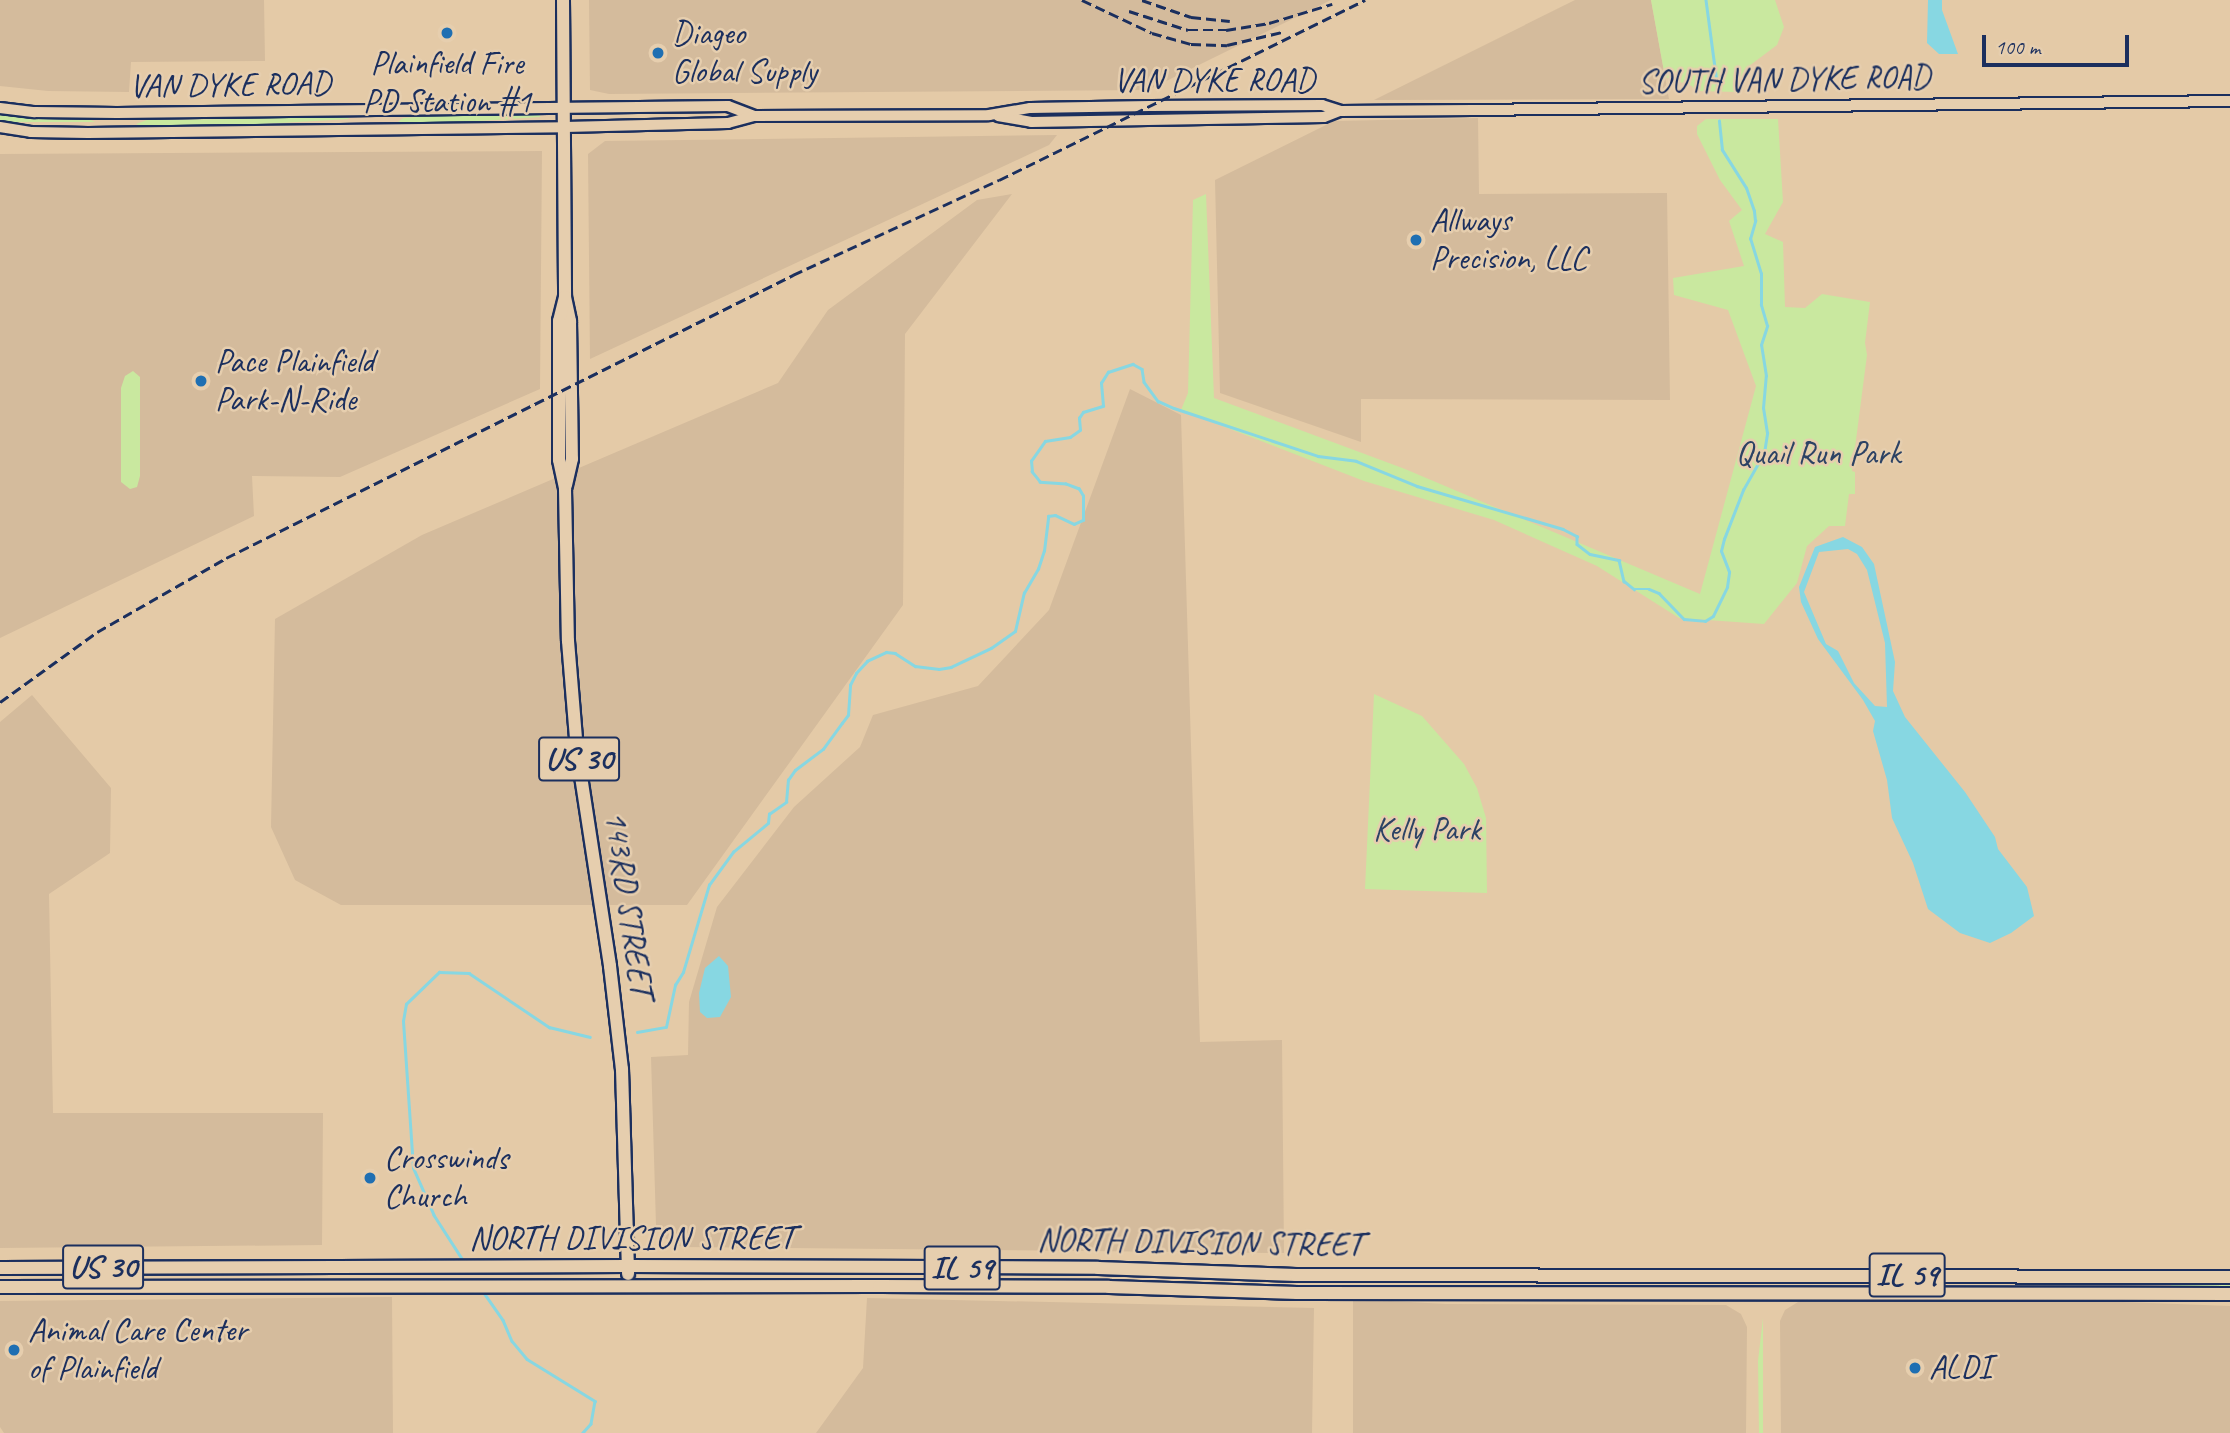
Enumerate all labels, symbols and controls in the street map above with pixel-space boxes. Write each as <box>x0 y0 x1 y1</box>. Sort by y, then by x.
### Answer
place label: Diageo Global Supply <box>672 14 816 92</box>
scale bar <box>1985 21 2132 65</box>
marker: Plainfield Fire PD Station #1 <box>439 25 455 41</box>
text: 100 m <box>1995 34 2040 60</box>
place label: Plainfield Fire PD Station #1 <box>362 44 532 122</box>
marker: Diageo Global Supply <box>650 45 666 61</box>
street label: SOUTH VAN DYKE ROAD <box>1637 58 1931 102</box>
street label: VAN DYKE ROAD <box>1113 61 1315 101</box>
street label: VAN DYKE ROAD <box>128 63 332 107</box>
place label: Allways Precision, LLC <box>1430 201 1587 279</box>
marker: Allways Precision, LLC <box>1408 232 1424 248</box>
place label: Pace Plainfield Park-N-Ride <box>215 342 375 420</box>
marker: Pace Plainfield Park-N-Ride <box>193 373 209 389</box>
park label: Quail Run Park <box>1735 434 1901 474</box>
road number: US 30 <box>537 730 621 788</box>
street label: 143RD STREET <box>595 809 661 999</box>
park label: Kelly Park <box>1373 810 1481 850</box>
place label: Crosswinds Church <box>384 1139 508 1217</box>
marker: Crosswinds Church <box>362 1170 378 1186</box>
street label: NORTH DIVISION STREET <box>469 1219 795 1259</box>
street label: NORTH DIVISION STREET <box>1037 1220 1363 1266</box>
road number: US 30 <box>61 1238 145 1296</box>
road number: IL 59 <box>923 1240 1000 1296</box>
road number: IL 59 <box>1868 1246 1946 1304</box>
place label: Animal Care Center of Plainfield <box>28 1311 248 1389</box>
marker: Animal Care Center of Plainfield <box>6 1342 22 1358</box>
place label: ALDI <box>1929 1348 1992 1388</box>
marker: ALDI <box>1907 1360 1923 1376</box>

